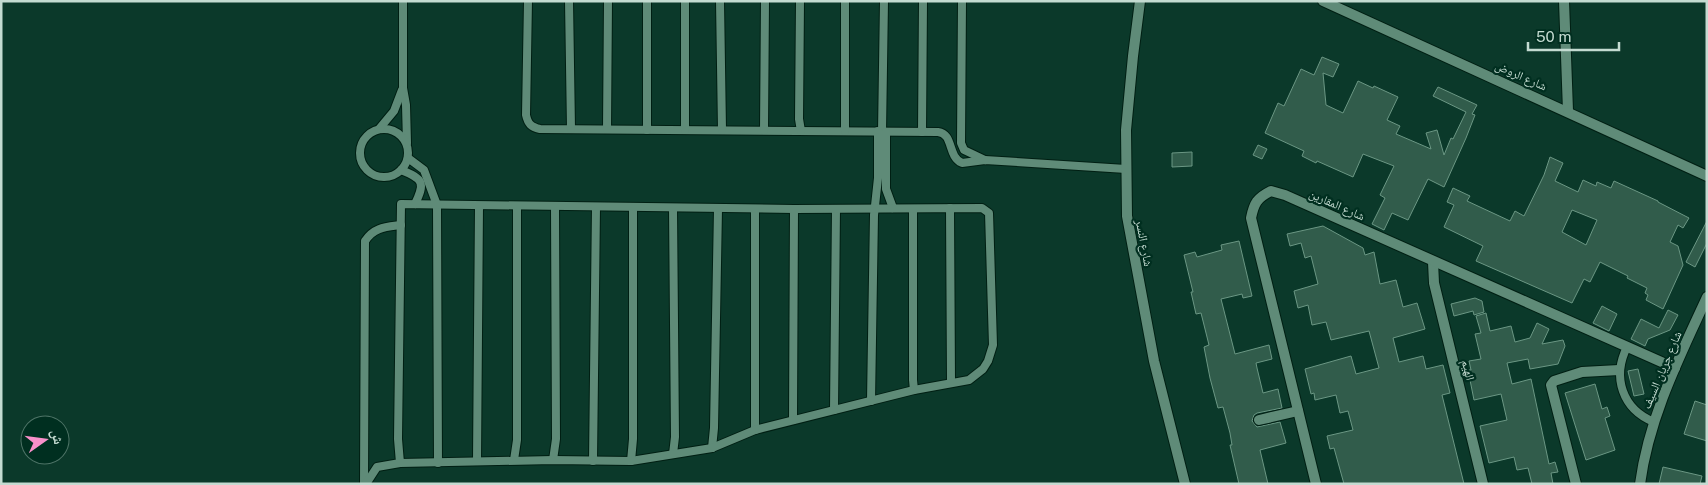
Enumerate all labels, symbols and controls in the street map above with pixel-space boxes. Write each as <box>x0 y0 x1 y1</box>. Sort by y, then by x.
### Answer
scale bar <box>1528 20 1619 52</box>
text: 50 m <box>1536 28 1571 45</box>
street label: شارع الروض <box>1493 58 1549 94</box>
street label: شارع المقارين <box>1307 186 1367 224</box>
street label: شارع النسر <box>1131 217 1155 268</box>
street label: شارع جريان السيف <box>1639 329 1686 411</box>
street label: الهيم <box>1458 358 1477 382</box>
north arrow <box>20 415 70 465</box>
text: ش <box>47 428 67 446</box>

